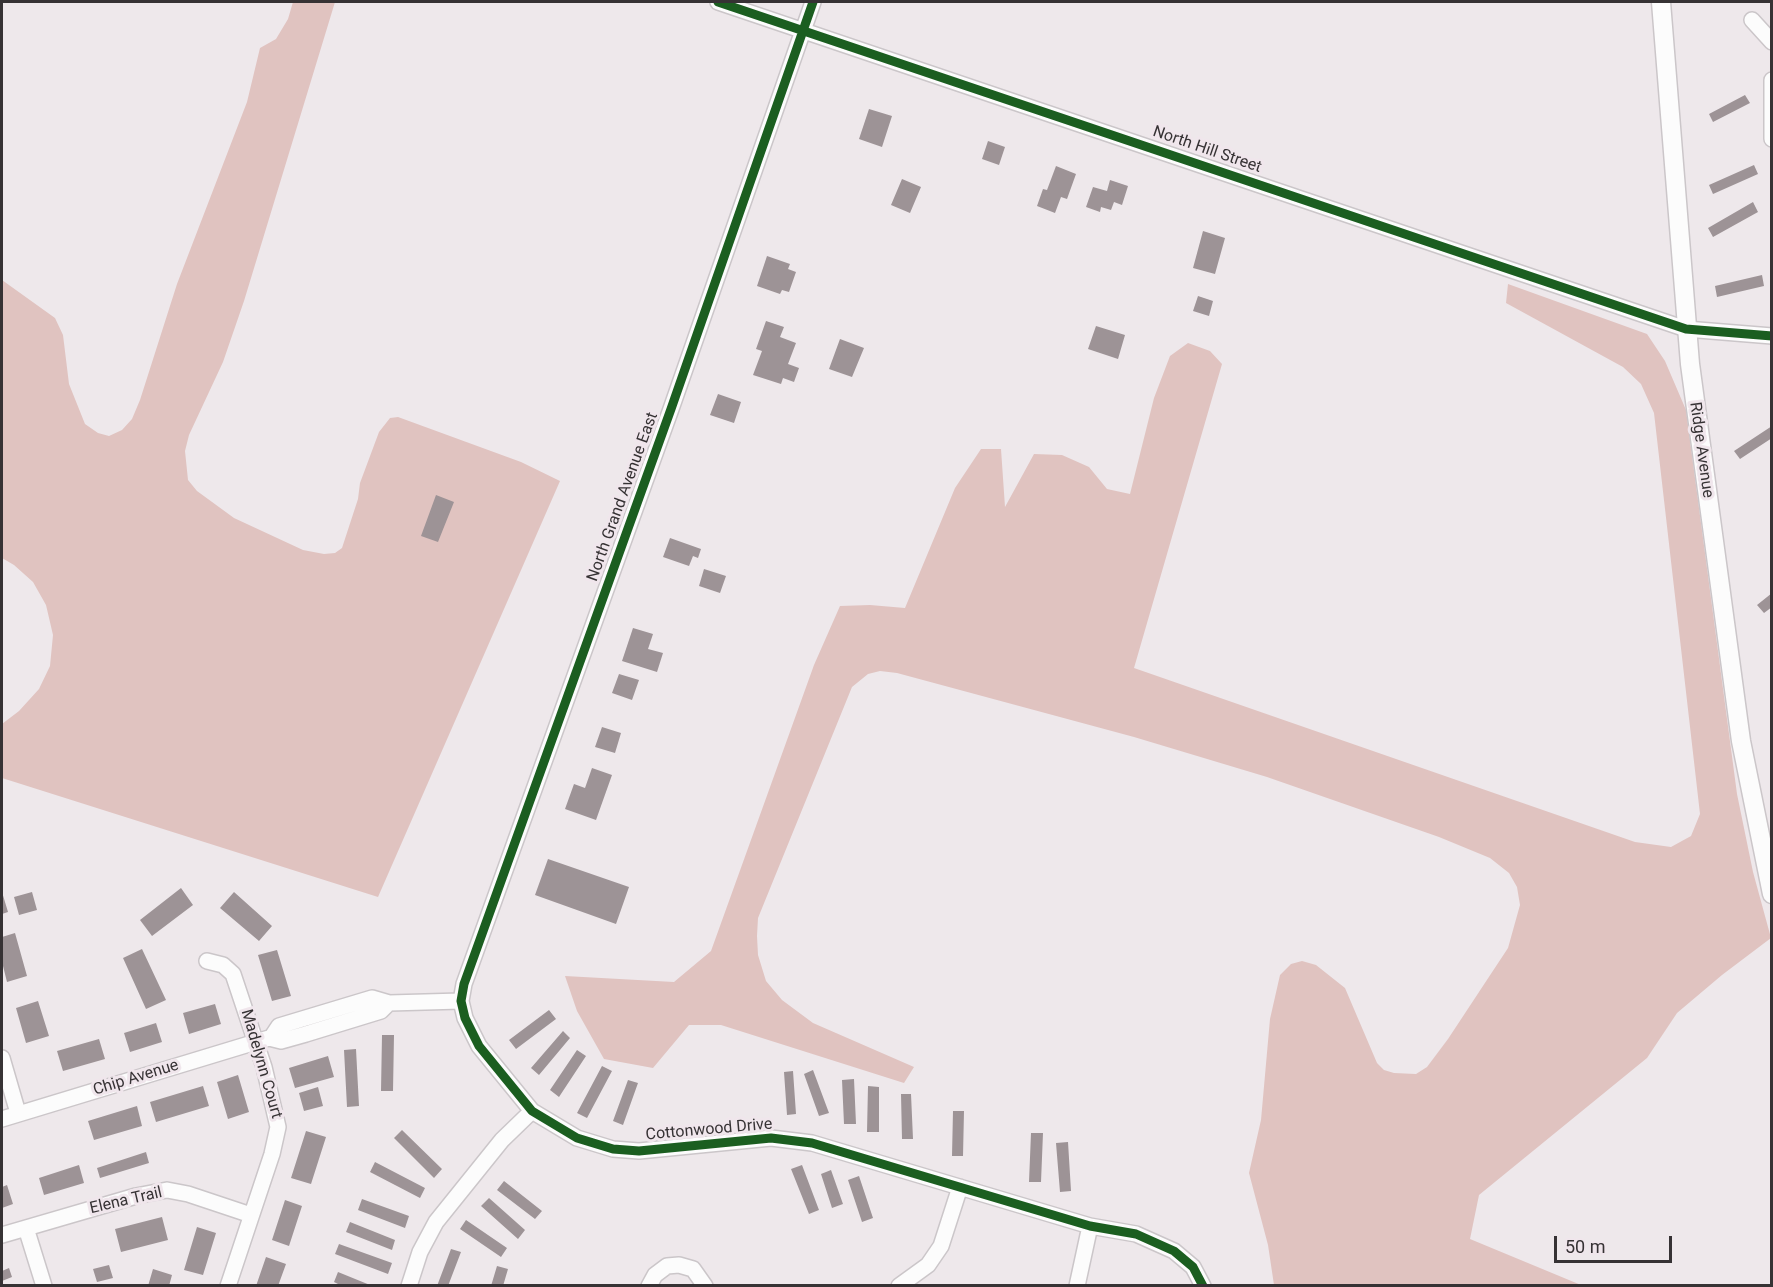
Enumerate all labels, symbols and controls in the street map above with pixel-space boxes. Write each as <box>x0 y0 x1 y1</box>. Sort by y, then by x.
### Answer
street label: North Hill Street <box>1150 122 1264 178</box>
street label: Ridge Avenue <box>1685 401 1717 499</box>
street label: North Grand Avenue East <box>583 410 663 584</box>
street label: Madelynn Court <box>236 1007 286 1121</box>
street label: Chip Avenue <box>91 1056 181 1100</box>
street label: Cottonwood Drive <box>645 1115 773 1145</box>
street label: Elena Trail <box>88 1183 164 1219</box>
scale bar <box>1557 1224 1676 1262</box>
text: 50 m <box>1565 1236 1605 1257</box>

